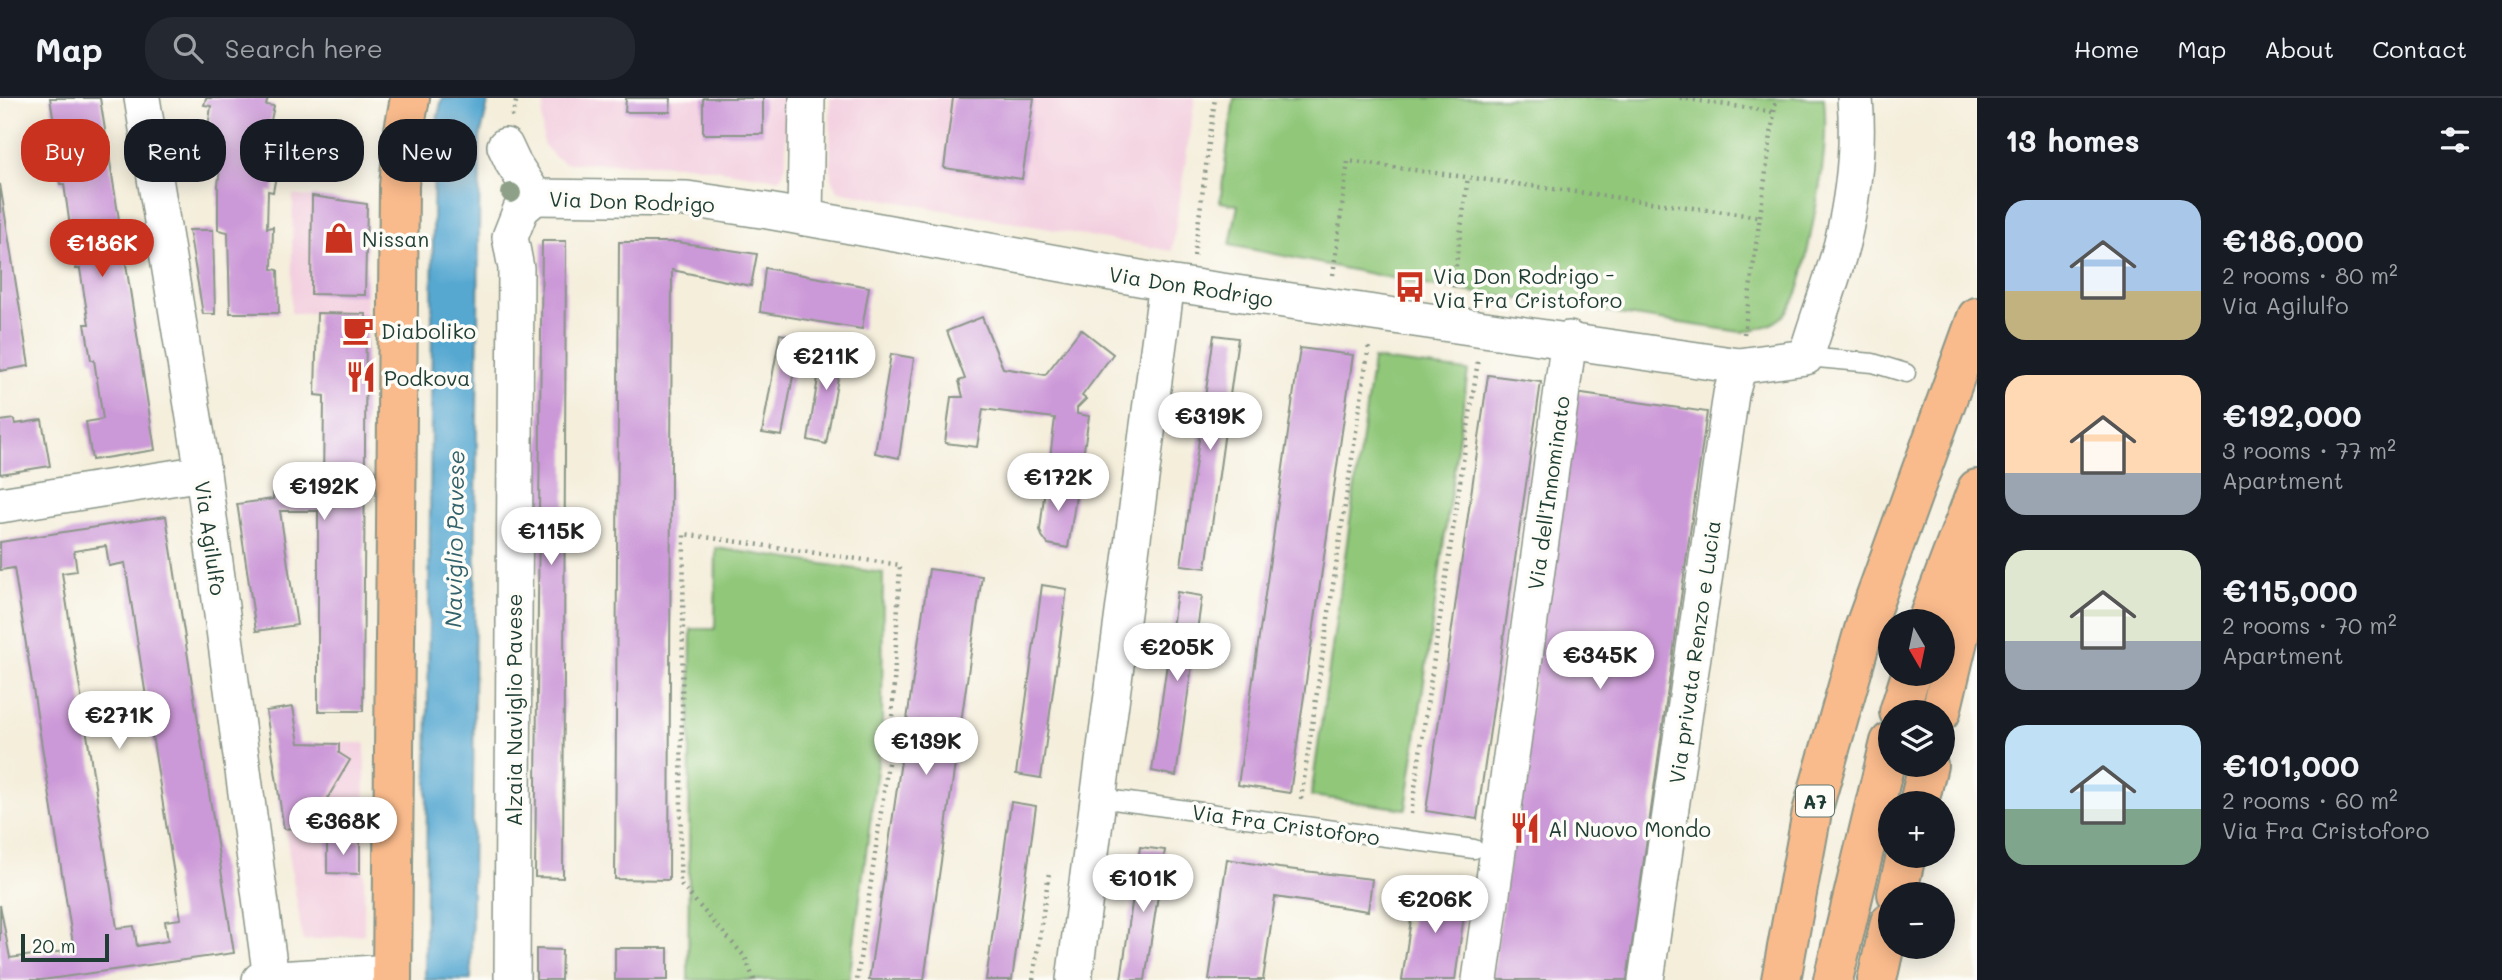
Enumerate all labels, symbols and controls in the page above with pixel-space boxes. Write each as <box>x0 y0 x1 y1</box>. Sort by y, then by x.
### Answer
search box <box>145 17 635 80</box>
text: Map <box>35 27 103 70</box>
icon: search <box>169 29 207 67</box>
text: Search here <box>225 31 383 65</box>
text: Home <box>2074 33 2139 64</box>
text: Map <box>2177 33 2226 64</box>
text: About <box>2264 33 2334 64</box>
text: Contact <box>2372 33 2467 64</box>
chip: Buy <box>21 119 110 182</box>
chip: Rent <box>124 119 226 182</box>
chip: Filters <box>240 119 364 182</box>
chip: New <box>378 119 477 182</box>
text: 13 homes <box>2005 120 2140 160</box>
icon: filters <box>2436 121 2474 159</box>
street label: Via Don Rodrigo <box>549 185 715 217</box>
pin: €186K <box>53 220 151 279</box>
text: €186,000 <box>2222 220 2363 260</box>
shop icon: Nissan <box>322 221 356 255</box>
place label: Nissan <box>362 225 429 252</box>
text: €186K <box>66 227 138 257</box>
icon: home <box>2061 228 2145 312</box>
street label: Via Don Rodrigo <box>1107 260 1275 312</box>
text: 2 rooms · 80 m² <box>2222 260 2398 290</box>
place label: Via Don Rodrigo - Via Fra Cristoforo <box>1433 262 1622 313</box>
bus stop icon: Via Don Rodrigo - Via Fra Cristoforo <box>1393 270 1427 304</box>
text: Via Agilulfo <box>2222 290 2349 320</box>
cafe icon: Diaboliko <box>341 313 375 347</box>
place label: Diaboliko <box>381 317 476 344</box>
pin: €211K <box>777 332 875 392</box>
text: €211K <box>792 340 860 370</box>
restaurant icon: Podkova <box>344 360 378 394</box>
place label: Podkova <box>384 364 470 391</box>
pin: €319K <box>1161 392 1259 452</box>
street label: Via dell'Innominato <box>1521 394 1575 592</box>
text: €192,000 <box>2222 395 2362 435</box>
text: €319K <box>1174 400 1246 430</box>
icon: home <box>2061 403 2145 487</box>
text: 3 rooms · 77 m² <box>2222 435 2396 465</box>
water label: Naviglio Pavese <box>437 450 471 628</box>
pin: €172K <box>1009 454 1107 513</box>
text: €172K <box>1023 461 1093 491</box>
pin: €192K <box>275 462 373 522</box>
text: Apartment <box>2222 465 2344 495</box>
text: €192K <box>289 470 359 500</box>
street label: Via Agilulfo <box>190 479 232 597</box>
pin: €115K <box>502 508 600 567</box>
text: €115K <box>517 515 585 545</box>
street label: Via privata Renzo e Lucia <box>1662 518 1726 786</box>
text: €115,000 <box>2222 570 2358 610</box>
icon: home <box>2061 578 2145 662</box>
street label: Alzaia Naviglio Pavese <box>500 593 527 827</box>
north arrow <box>1878 609 1955 686</box>
map controls <box>1878 609 1955 959</box>
text: 2 rooms · 70 m² <box>2222 610 2397 640</box>
pin: €205K <box>1128 624 1226 683</box>
text: €205K <box>1140 631 1214 661</box>
pin: €345K <box>1551 632 1649 691</box>
text: €345K <box>1562 639 1638 669</box>
text: Apartment <box>2222 640 2344 670</box>
pin: €271K <box>70 692 168 751</box>
text: €271K <box>84 699 154 729</box>
button: layers <box>1878 700 1955 777</box>
pin: €139K <box>877 718 975 777</box>
text: €139K <box>890 725 962 755</box>
text: €101,000 <box>2222 745 2359 785</box>
icon: home <box>2061 753 2145 837</box>
text: 2 rooms · 60 m² <box>2222 785 2398 815</box>
road number: A7 <box>1796 786 1834 816</box>
button: + <box>1878 791 1955 868</box>
street label: Via Fra Cristoforo <box>1190 797 1382 851</box>
pin: €368K <box>294 798 392 857</box>
text: €368K <box>305 805 381 835</box>
restaurant icon: Al Nuovo Mondo <box>1508 811 1542 845</box>
place label: Al Nuovo Mondo <box>1548 815 1711 842</box>
text: Via Fra Cristoforo <box>2222 815 2429 845</box>
pin: €101K <box>1094 854 1192 914</box>
text: €101K <box>1109 862 1177 892</box>
pin: €206K <box>1386 876 1484 935</box>
button: − <box>1878 882 1955 959</box>
text: €206K <box>1397 883 1473 913</box>
scale bar <box>21 931 108 963</box>
text: 20 m <box>32 933 76 958</box>

